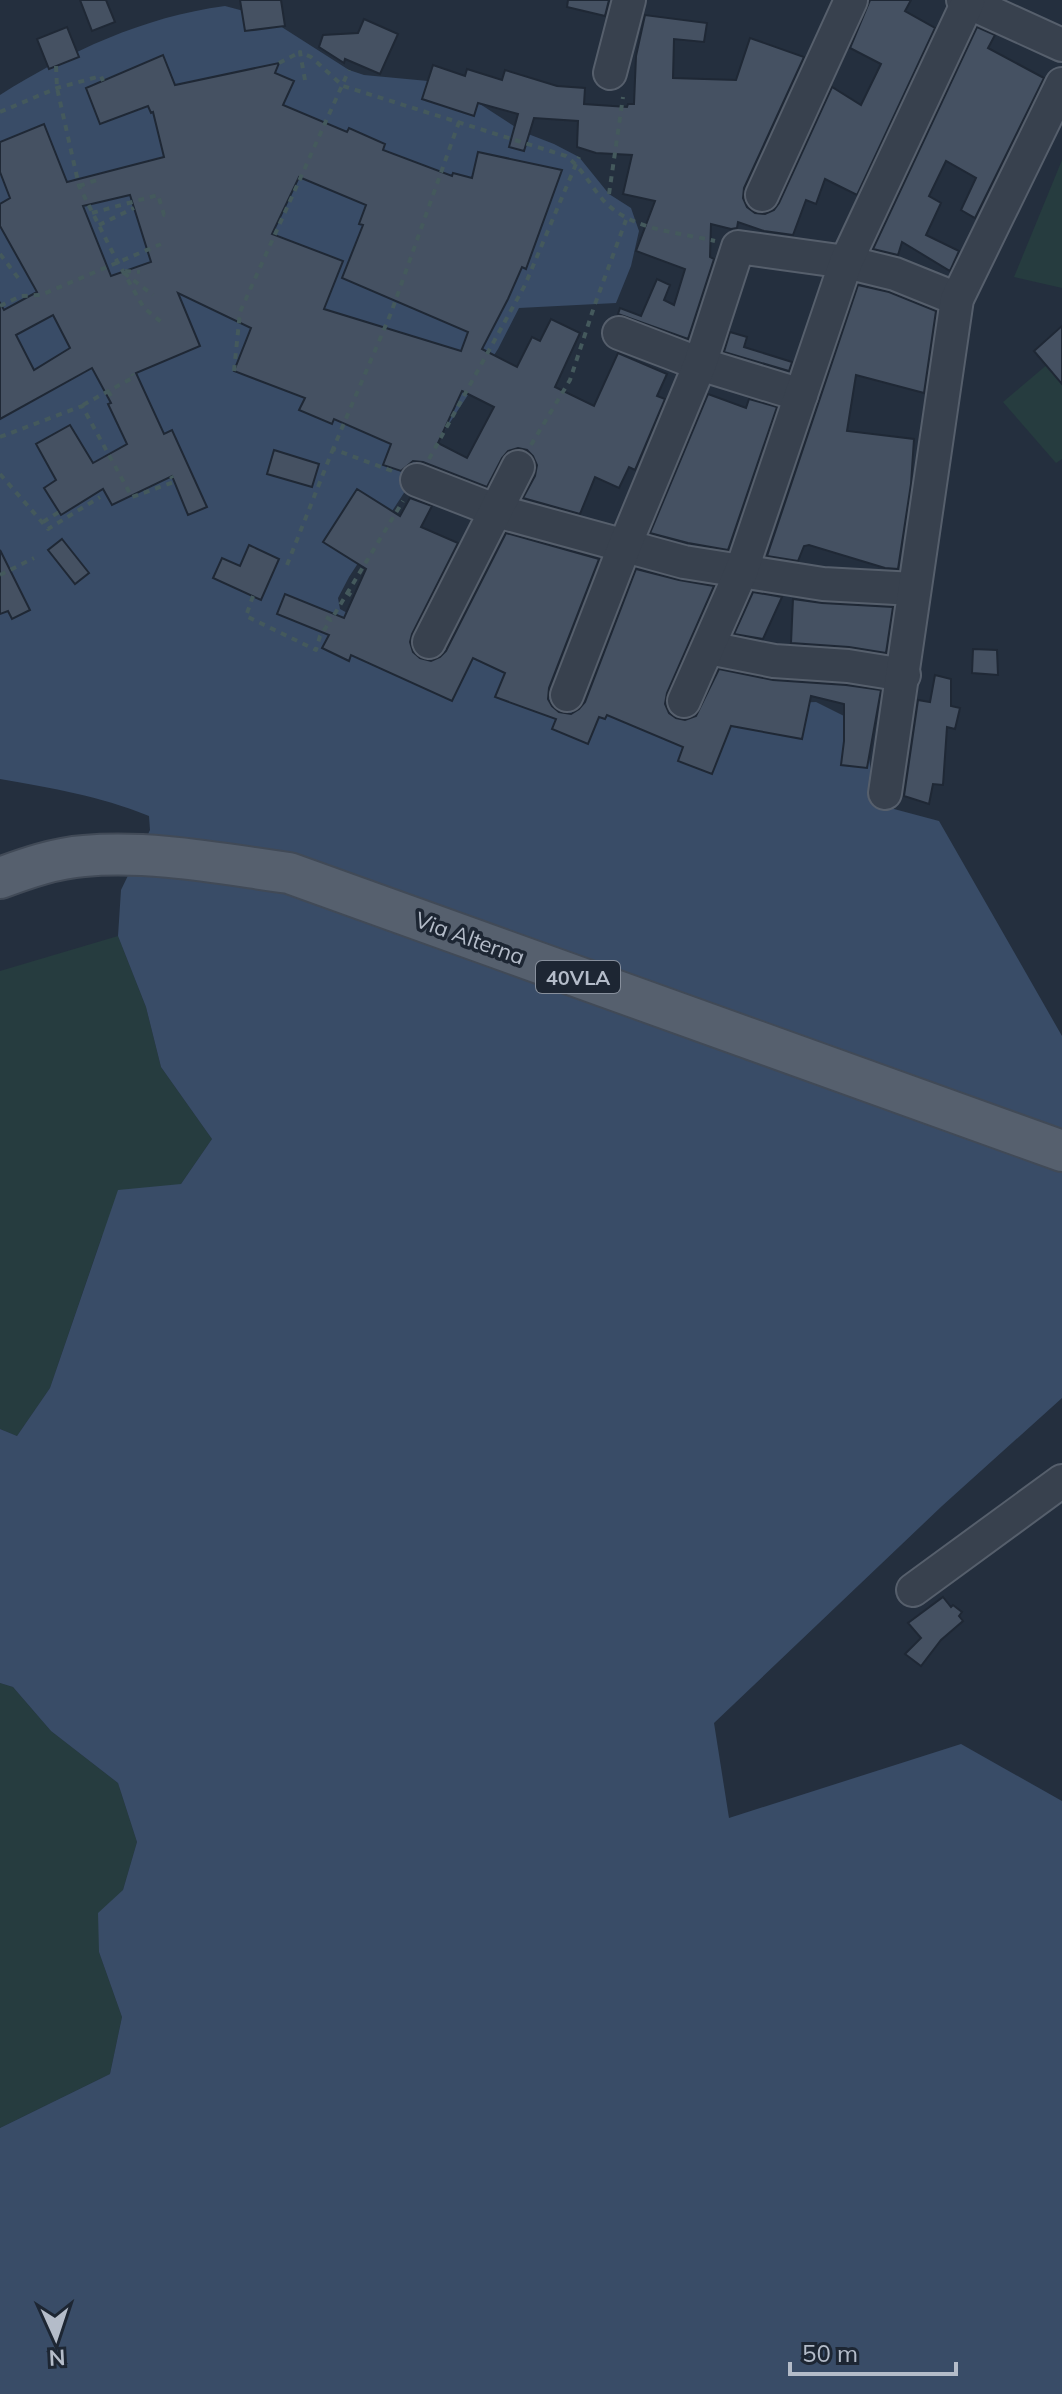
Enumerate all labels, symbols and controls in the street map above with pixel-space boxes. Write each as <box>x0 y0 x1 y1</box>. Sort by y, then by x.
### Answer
street label: Via Alterna <box>411 905 529 971</box>
road number: 40VLA <box>536 961 620 993</box>
north arrow <box>16 2298 96 2378</box>
scale bar <box>790 2326 956 2376</box>
text: 50 m <box>802 2338 858 2368</box>
text: N <box>48 2344 66 2372</box>

